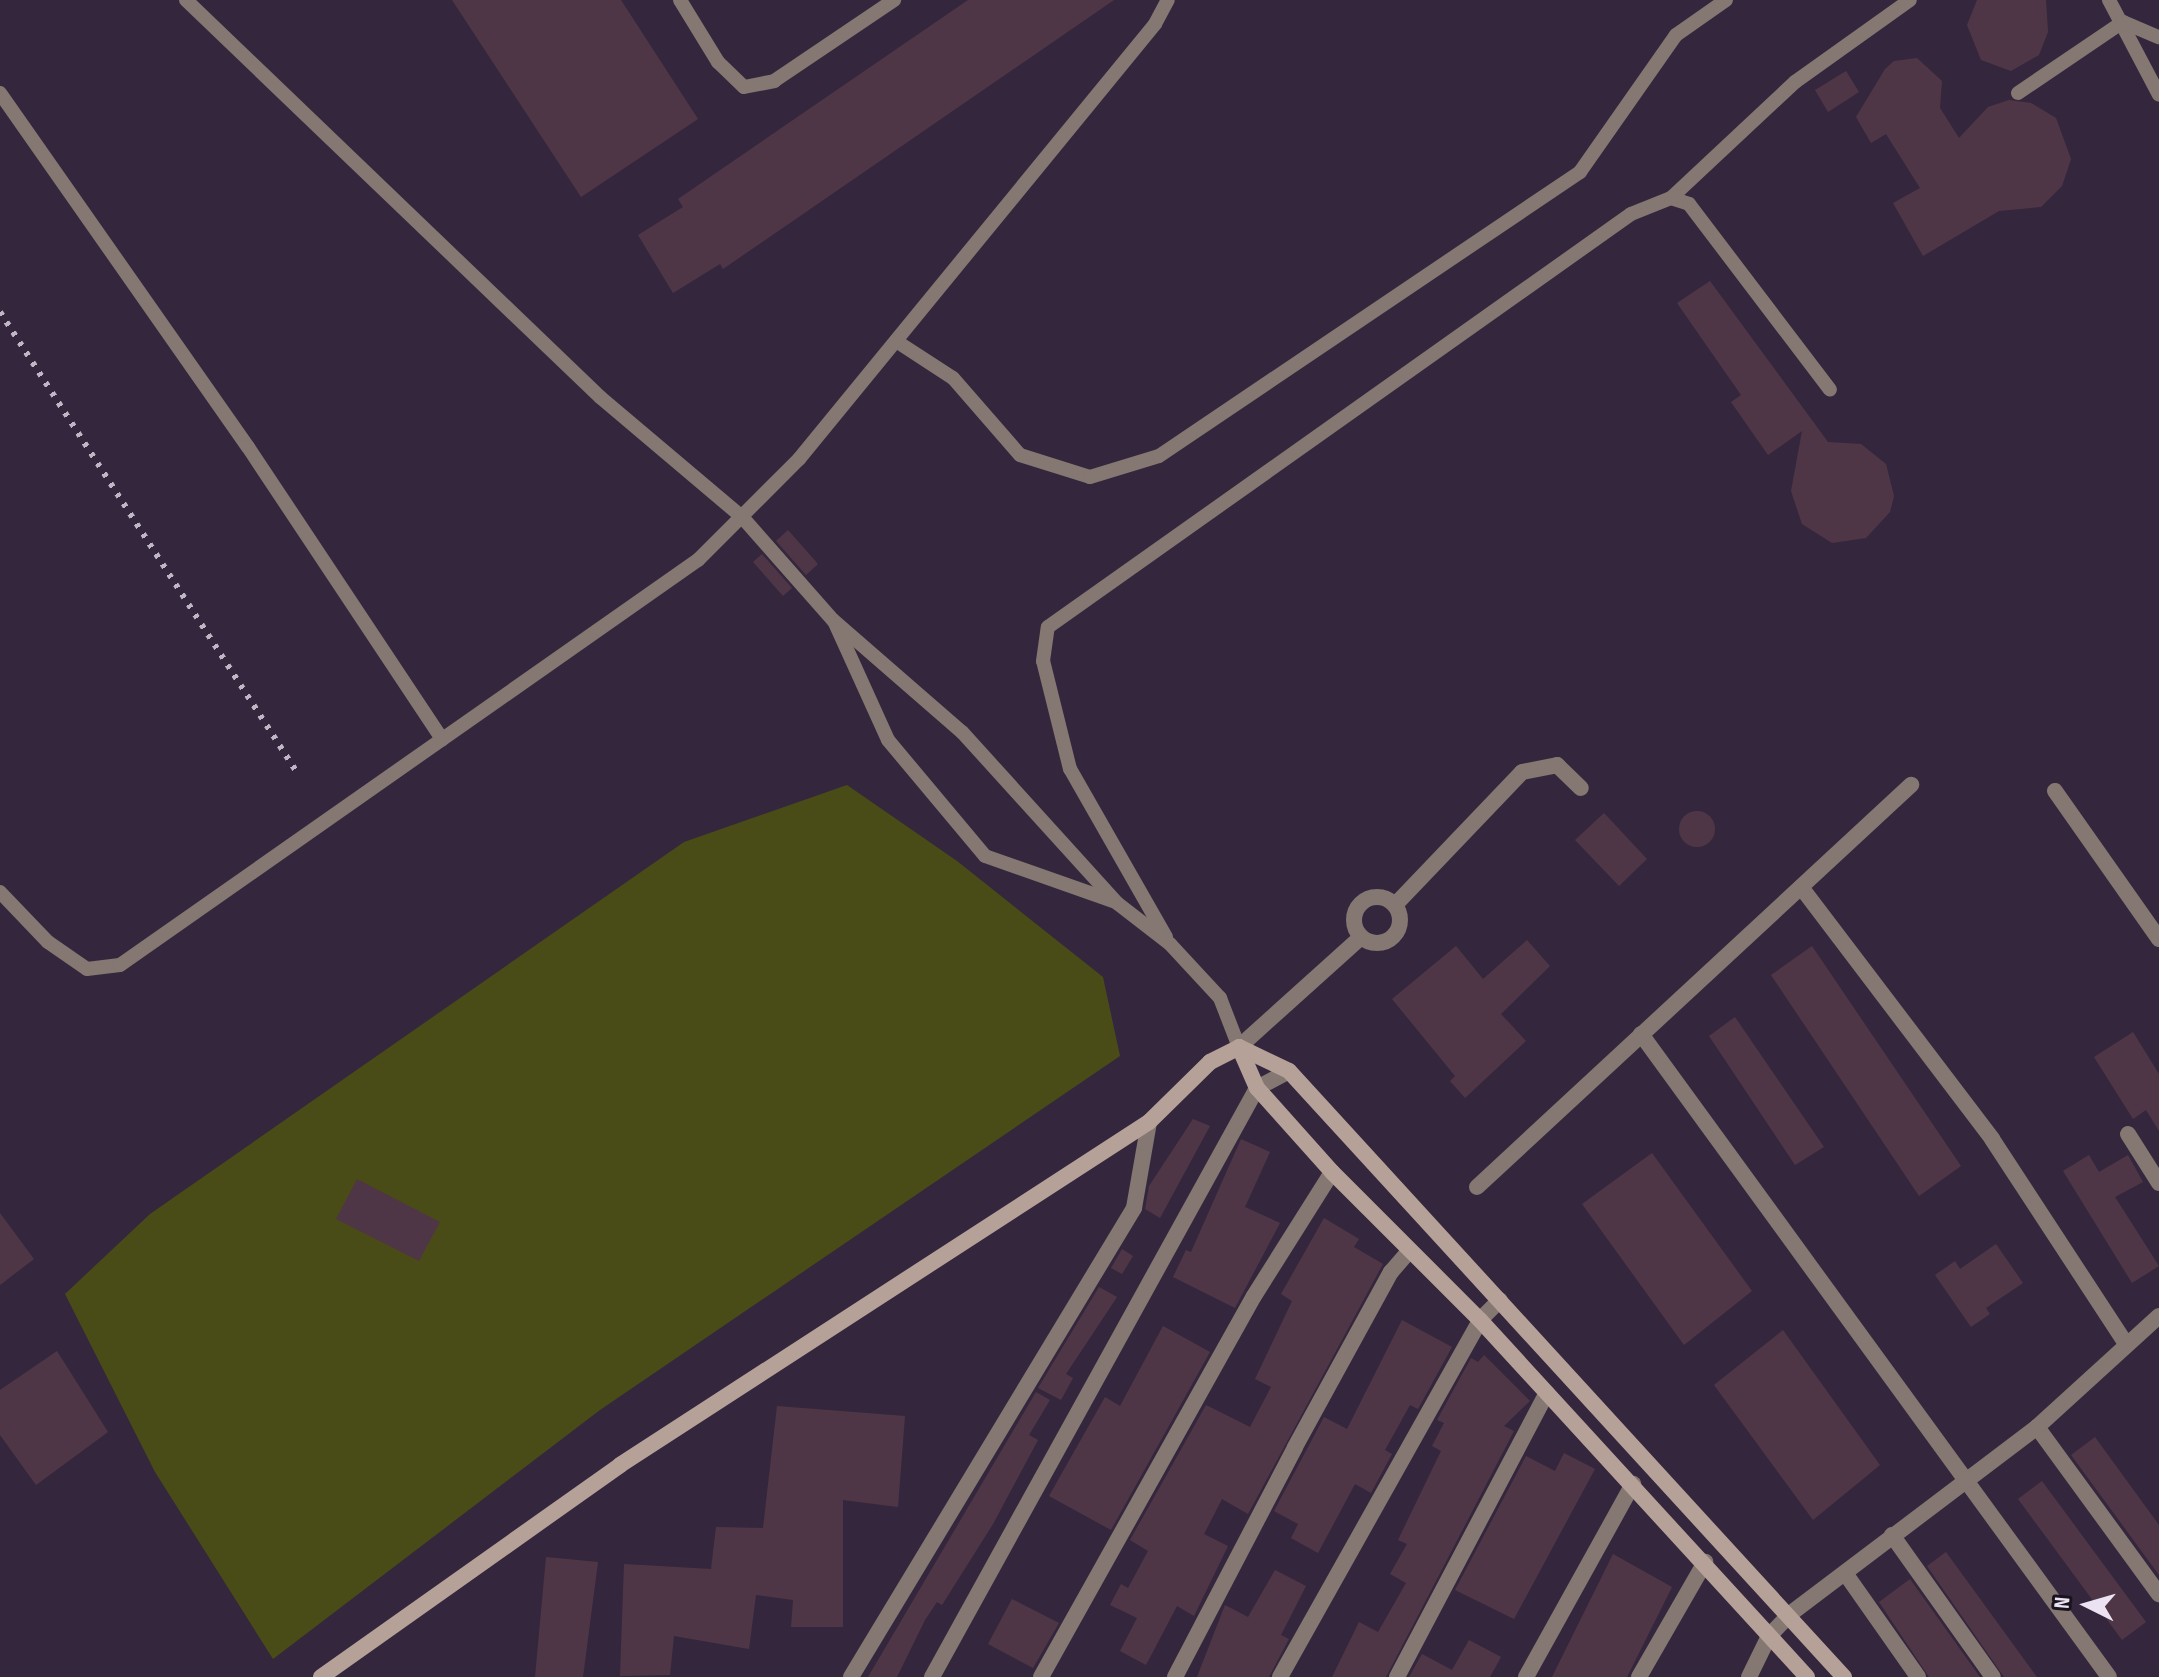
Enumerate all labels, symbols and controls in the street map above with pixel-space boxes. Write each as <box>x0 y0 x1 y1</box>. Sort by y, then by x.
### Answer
north arrow <box>2047 1565 2127 1645</box>
text: N <box>2049 1596 2077 1610</box>

